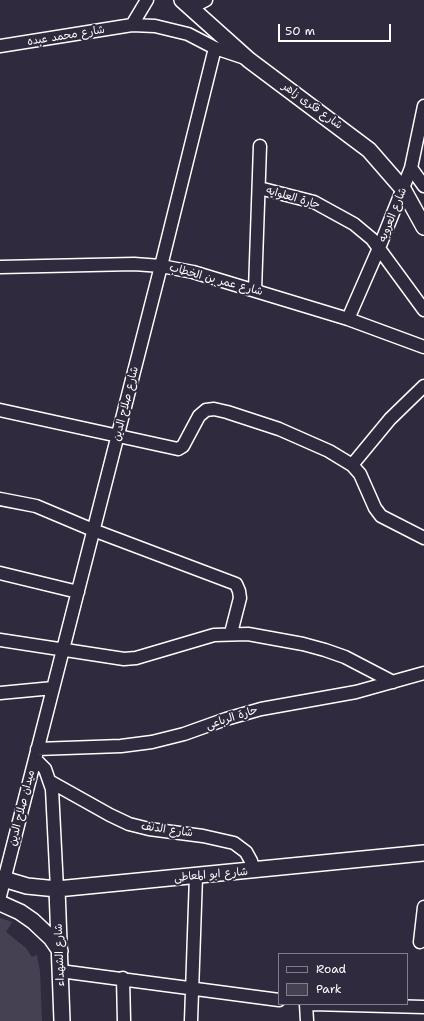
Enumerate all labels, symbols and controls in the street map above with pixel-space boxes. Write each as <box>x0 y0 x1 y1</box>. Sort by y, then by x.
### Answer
scale bar <box>280 16 393 42</box>
street label: شارع محمد عبده <box>26 23 106 49</box>
text: 50 m <box>285 23 315 39</box>
street label: شارع فكرى زاهر <box>279 80 345 132</box>
street label: حارة العلوايه <box>264 184 322 212</box>
street label: شارع العروبه <box>376 186 410 244</box>
street label: شارع عمر بن الخطاب <box>168 261 264 299</box>
street label: شارع صلاح الدين <box>110 365 142 443</box>
street label: حارة الرباعى <box>204 703 260 733</box>
street label: ميدان صلاح الدين <box>6 769 38 847</box>
street label: شارع الدنف <box>140 820 194 840</box>
street label: شارع ابو المعاطى <box>174 865 248 885</box>
street label: شارع الشهداء <box>52 923 68 987</box>
legend <box>278 953 408 1005</box>
text: Road <box>316 961 346 977</box>
text: Park <box>316 981 342 997</box>

